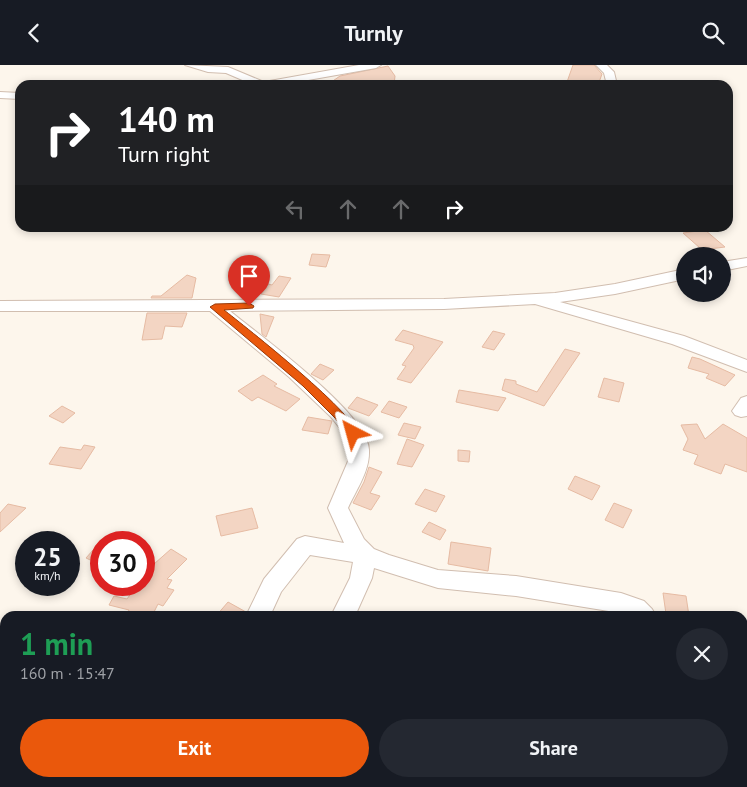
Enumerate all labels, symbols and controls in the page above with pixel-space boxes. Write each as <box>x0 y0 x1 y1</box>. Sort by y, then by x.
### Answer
icon: back <box>20 19 48 47</box>
text: Turnly <box>344 19 403 47</box>
icon: search <box>699 19 727 47</box>
text: 140 m <box>118 96 215 142</box>
icon: right <box>35 100 100 165</box>
text: Turn right <box>118 140 210 168</box>
icon: left <box>281 195 309 223</box>
icon: ahead <box>334 195 362 223</box>
icon: ahead <box>387 195 415 223</box>
icon: right <box>440 195 468 223</box>
map controls <box>676 247 731 302</box>
button: sound <box>676 247 731 302</box>
pin <box>228 255 270 306</box>
icon: arrive <box>235 262 263 290</box>
position arrow <box>326 406 378 458</box>
speed limit sign: 30 <box>90 531 155 596</box>
text: 25 <box>33 541 62 573</box>
text: km/h <box>34 568 61 583</box>
text: 1 min <box>20 624 93 663</box>
button: close <box>676 628 728 680</box>
text: 160 m · 15:47 <box>20 663 115 683</box>
button: Exit <box>20 719 369 777</box>
button: Share <box>379 719 728 777</box>

